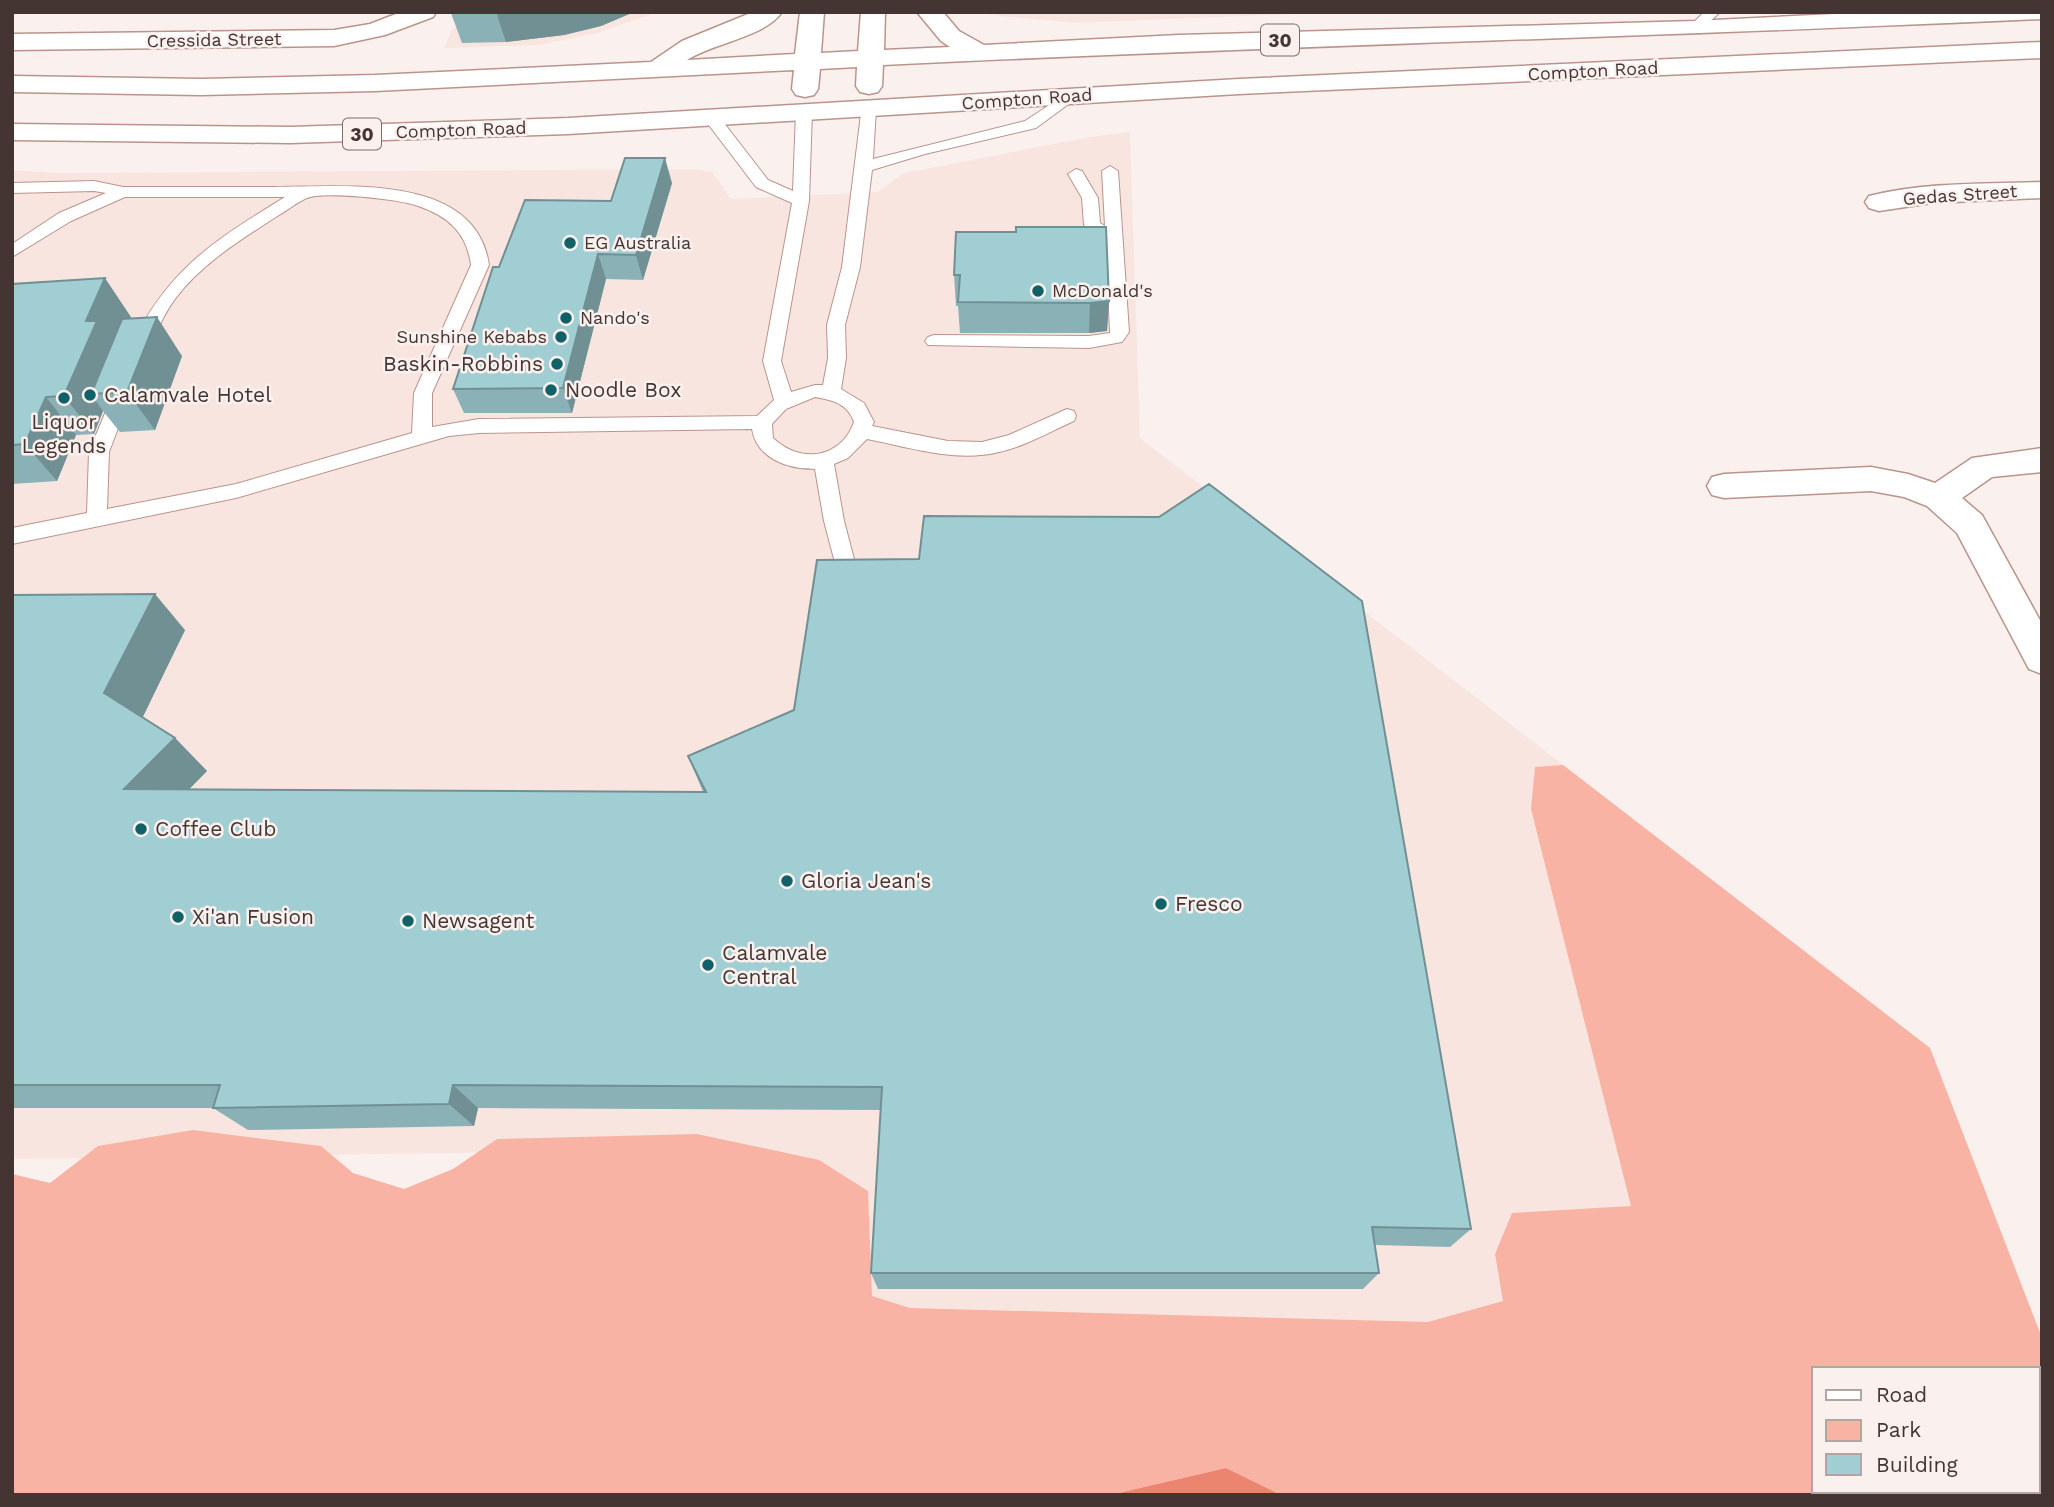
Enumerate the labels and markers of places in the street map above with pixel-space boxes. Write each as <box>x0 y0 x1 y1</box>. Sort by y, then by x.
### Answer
place label: EG Australia <box>584 232 691 253</box>
marker: EG Australia <box>562 235 578 251</box>
place label: McDonald's <box>1052 280 1153 301</box>
marker: McDonald's <box>1030 283 1046 299</box>
place label: Nando's <box>580 307 650 328</box>
marker: Nando's <box>558 310 574 326</box>
place label: Sunshine Kebabs <box>397 326 547 347</box>
marker: Sunshine Kebabs <box>553 329 569 345</box>
place label: Baskin-Robbins <box>383 351 543 376</box>
marker: Baskin-Robbins <box>549 356 565 372</box>
place label: Noodle Box <box>565 377 681 402</box>
place label: Calamvale Hotel <box>104 382 272 407</box>
marker: Noodle Box <box>543 382 559 398</box>
marker: Calamvale Hotel <box>82 387 98 403</box>
marker: Liquor Legends <box>56 390 72 406</box>
place label: Liquor Legends <box>22 409 106 458</box>
place label: Coffee Club <box>155 816 276 841</box>
marker: Coffee Club <box>133 821 149 837</box>
place label: Gloria Jean's <box>801 868 931 893</box>
marker: Gloria Jean's <box>779 873 795 889</box>
place label: Fresco <box>1175 891 1243 916</box>
marker: Fresco <box>1153 896 1169 912</box>
place label: Xi'an Fusion <box>192 904 314 929</box>
place label: Newsagent <box>422 908 535 933</box>
marker: Xi'an Fusion <box>170 909 186 925</box>
marker: Newsagent <box>400 913 416 929</box>
place label: Calamvale Central <box>722 940 827 989</box>
marker: Calamvale Central <box>700 957 716 973</box>

